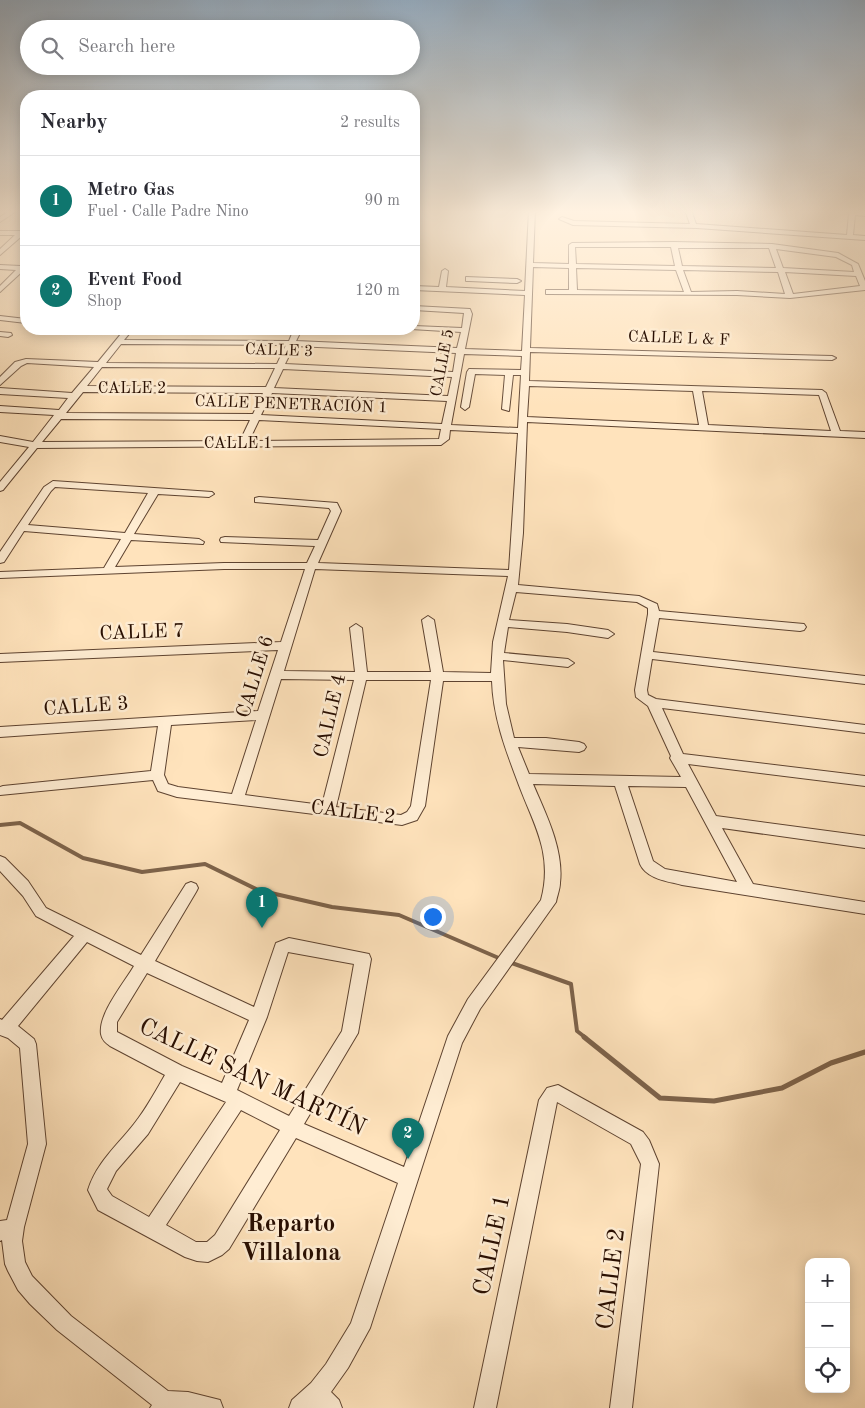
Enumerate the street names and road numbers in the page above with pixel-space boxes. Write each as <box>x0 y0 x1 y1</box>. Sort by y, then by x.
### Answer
street label: CALLE 5 <box>429 328 457 398</box>
street label: CALLE L & F <box>628 329 730 349</box>
street label: CALLE 3 <box>245 342 313 360</box>
street label: CALLE 2 <box>98 381 166 397</box>
street label: CALLE PENETRACIÓN 1 <box>194 389 388 416</box>
street label: CALLE 1 <box>204 436 272 452</box>
street label: CALLE 7 <box>99 622 185 644</box>
street label: CALLE 6 <box>234 633 278 721</box>
street label: CALLE 4 <box>312 672 350 760</box>
street label: CALLE 3 <box>43 694 129 720</box>
street label: CALLE 2 <box>309 798 397 828</box>
street label: CALLE SAN MARTÍN <box>135 1011 371 1141</box>
street label: CALLE 1 <box>471 1192 515 1298</box>
street label: CALLE 2 <box>594 1227 630 1331</box>

